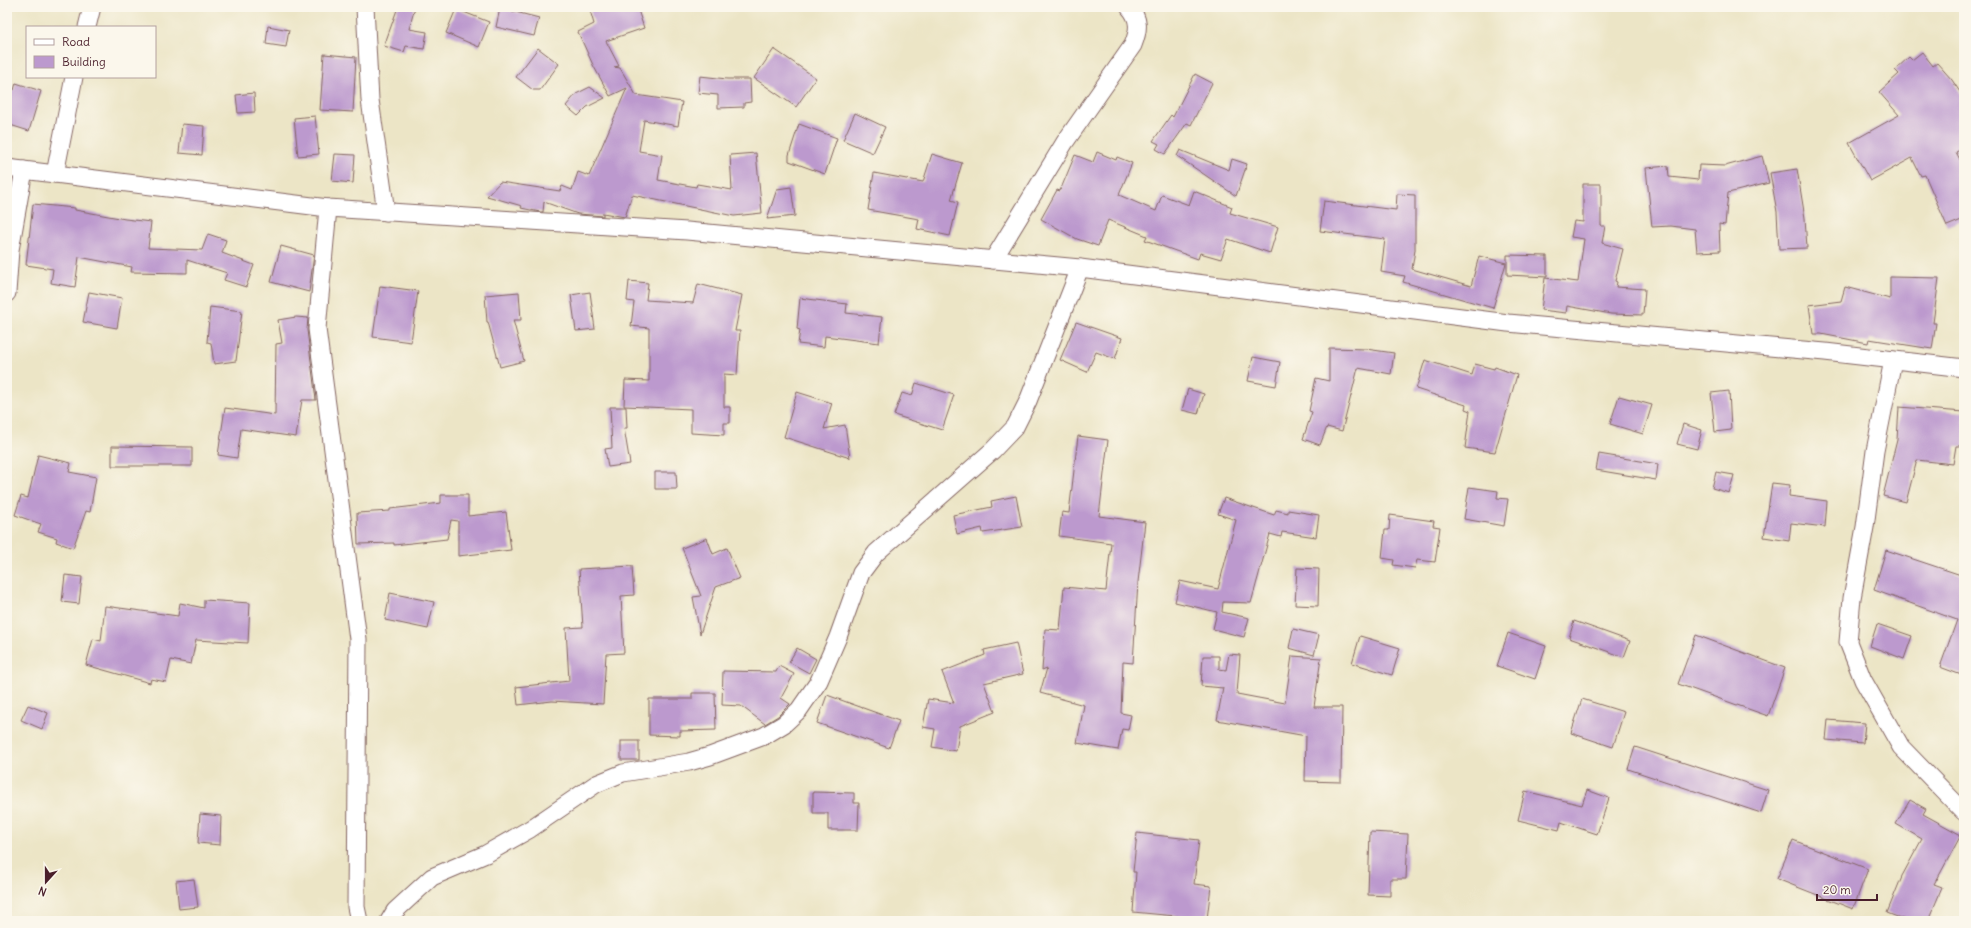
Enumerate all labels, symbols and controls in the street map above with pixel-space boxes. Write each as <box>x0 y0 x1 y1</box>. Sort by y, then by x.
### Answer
legend <box>26 26 156 78</box>
text: Road <box>62 34 90 49</box>
text: Building <box>62 54 106 69</box>
north arrow <box>26 862 66 902</box>
scale bar <box>1817 876 1877 902</box>
text: 20 m <box>1823 882 1851 897</box>
text: N <box>36 883 48 899</box>

